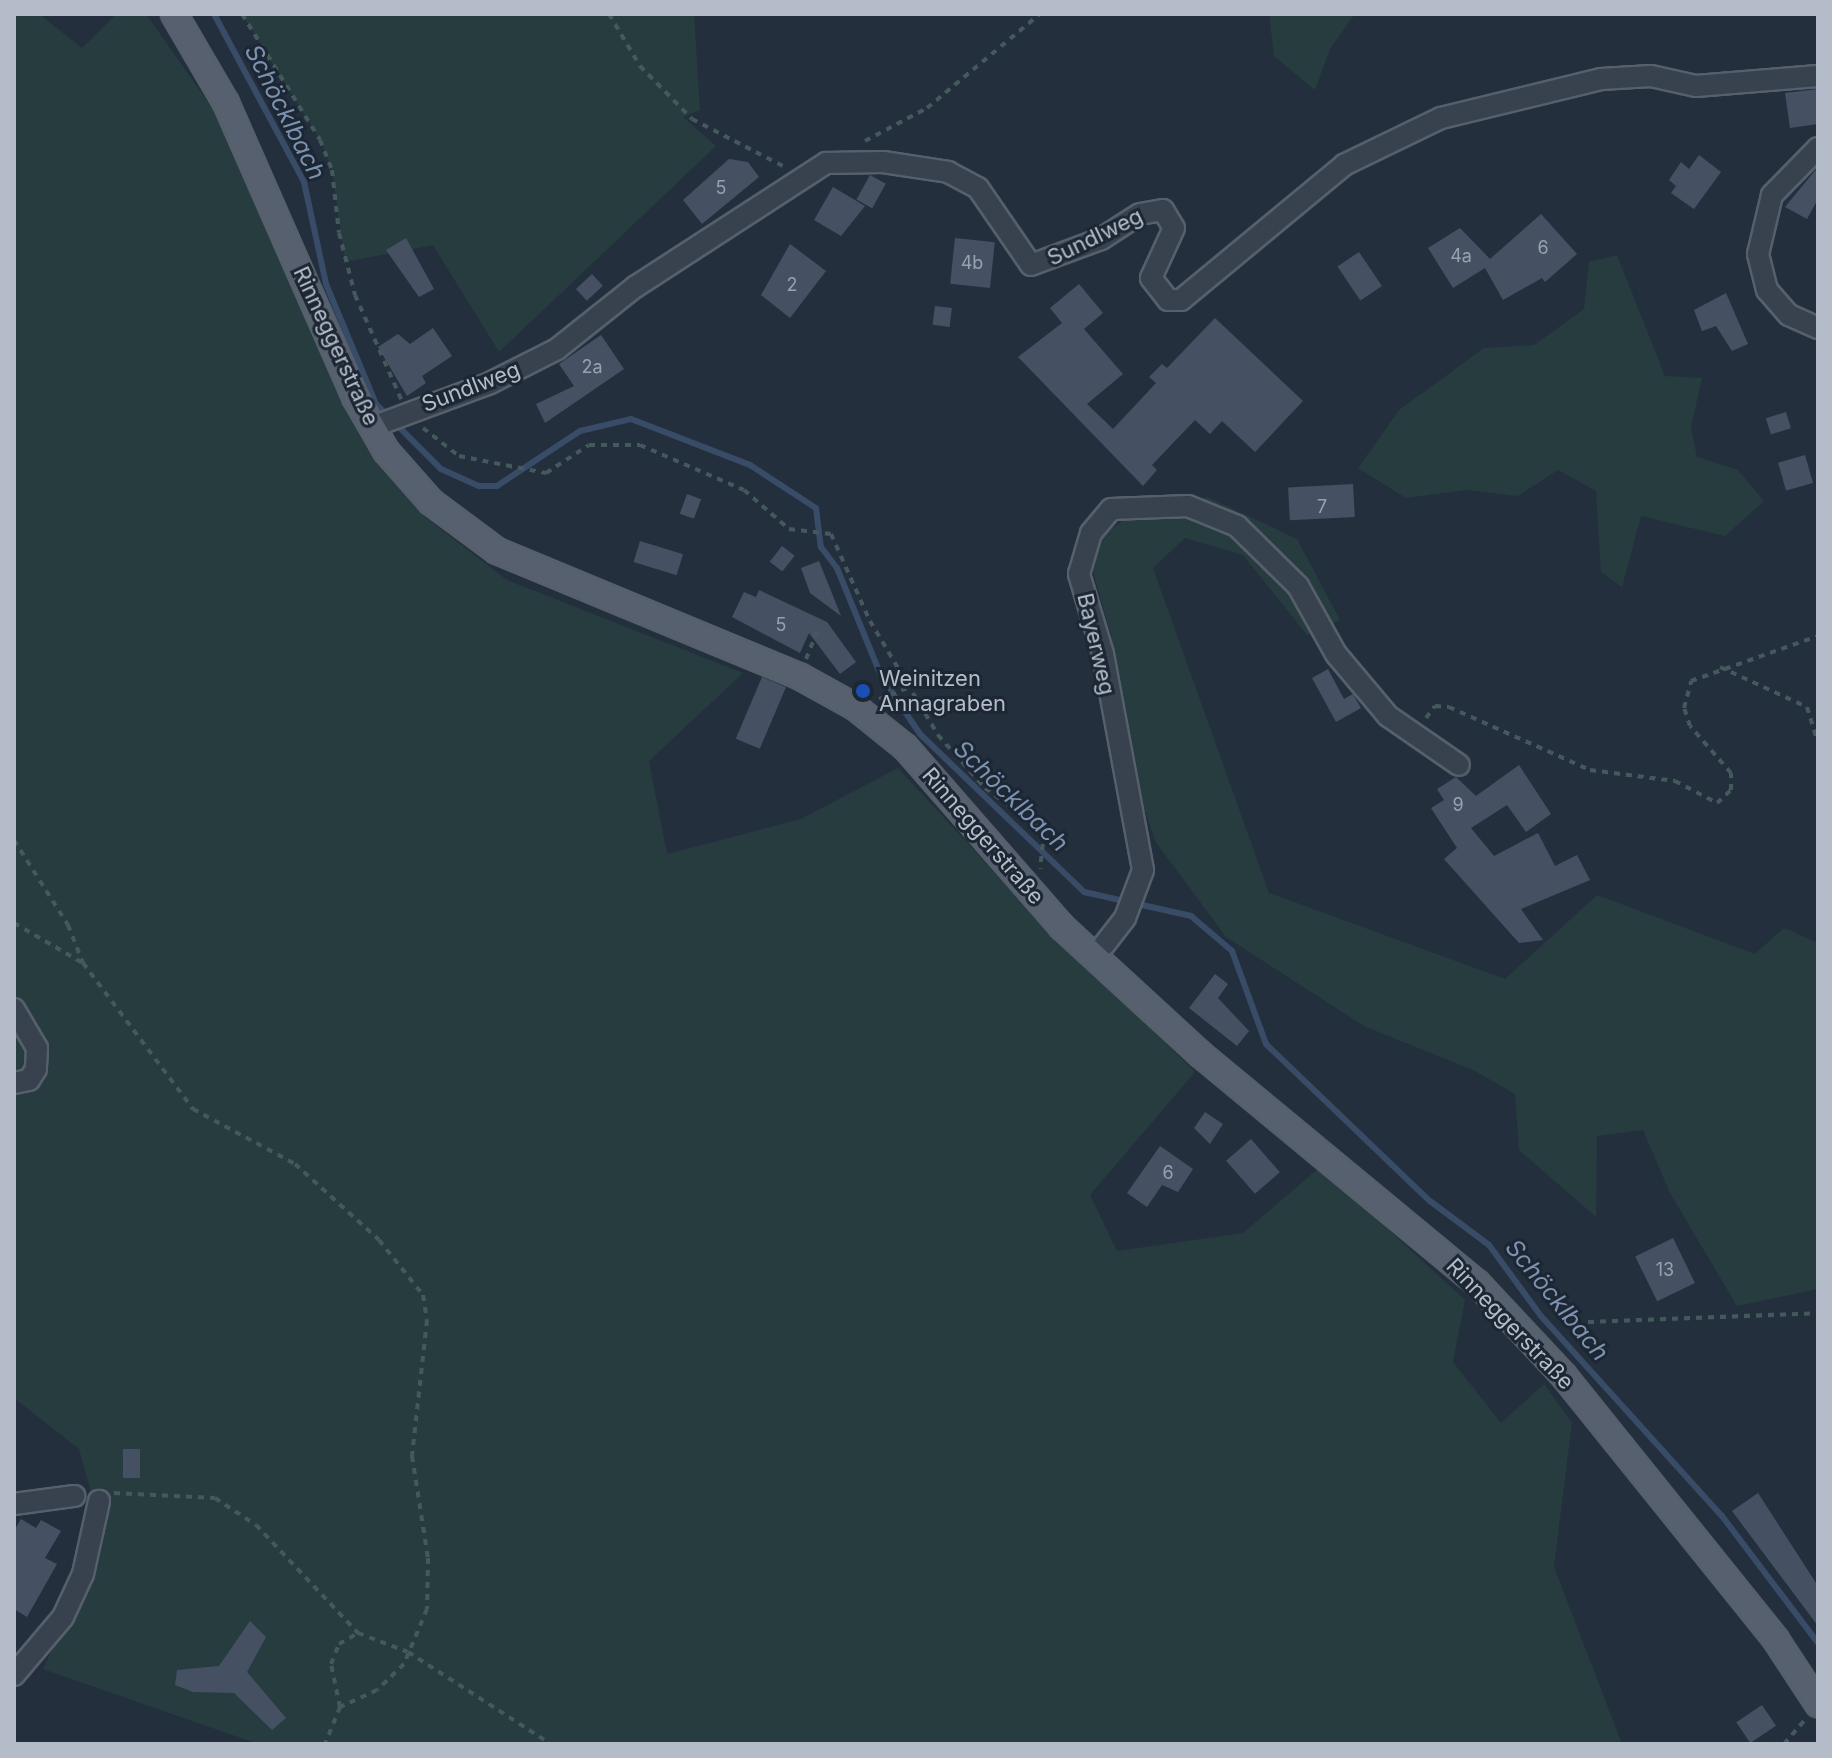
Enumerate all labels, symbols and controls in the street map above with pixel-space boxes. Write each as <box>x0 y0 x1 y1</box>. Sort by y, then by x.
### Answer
water label: Schöcklbach <box>239 40 331 184</box>
house number: 5 <box>716 177 726 199</box>
street label: Sundlweg <box>1043 203 1147 271</box>
house number: 6 <box>1537 237 1549 259</box>
house number: 4a <box>1450 245 1472 267</box>
house number: 4b <box>961 252 983 274</box>
street label: Rinneggerstraße <box>288 262 384 430</box>
house number: 2 <box>787 274 797 296</box>
street label: Sundlweg <box>418 356 524 418</box>
house number: 2a <box>581 356 603 378</box>
house number: 7 <box>1317 496 1327 518</box>
street label: Bayerweg <box>1071 591 1121 697</box>
house number: 5 <box>776 614 786 636</box>
place label: Weinitzen Annagraben <box>879 665 1006 716</box>
marker: Weinitzen Annagraben <box>854 682 872 700</box>
water label: Schöcklbach <box>948 734 1074 858</box>
street label: Rinneggerstraße <box>917 762 1049 910</box>
house number: 9 <box>1452 794 1464 816</box>
house number: 6 <box>1162 1162 1174 1184</box>
water label: Schöcklbach <box>1499 1234 1615 1366</box>
street label: Rinneggerstraße <box>1441 1253 1579 1395</box>
house number: 13 <box>1656 1259 1674 1281</box>

